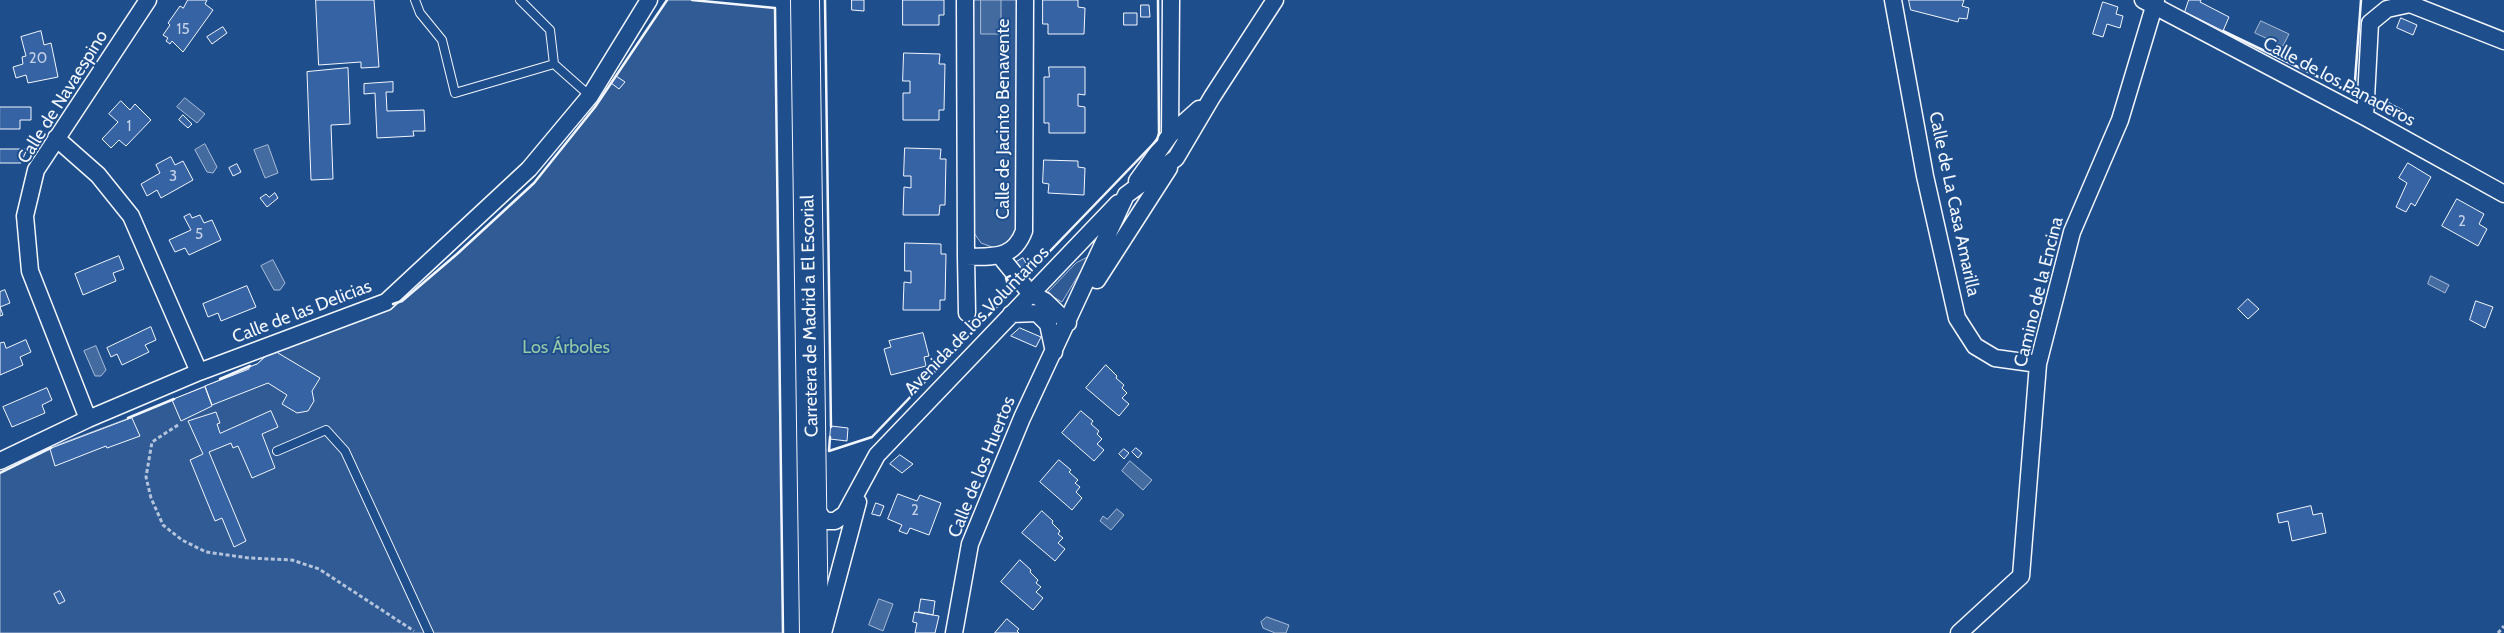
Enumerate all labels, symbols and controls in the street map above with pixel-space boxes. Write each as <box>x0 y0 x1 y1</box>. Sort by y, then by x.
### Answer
street label: Calle de Jacinto Benavente <box>993 19 1015 219</box>
house number: 15 <box>176 21 190 39</box>
street label: Calle de Navaespino <box>13 26 113 168</box>
street label: Calle de los Panaderos <box>2259 33 2419 131</box>
house number: 20 <box>29 50 47 68</box>
street label: Calle de La Casa Amarilla <box>1924 110 1984 298</box>
house number: 1 <box>127 118 131 136</box>
house number: 3 <box>169 168 177 186</box>
street label: Carretera de Madrid a El Escorial <box>797 195 823 437</box>
house number: 2 <box>2458 213 2466 231</box>
street label: Camino de la Encina <box>2010 215 2068 369</box>
house number: 5 <box>195 226 203 244</box>
street label: Avenida de los Voluntarios <box>900 242 1054 400</box>
street label: Calle de las Delicias <box>229 276 375 348</box>
park label: Los Árboles <box>522 337 610 359</box>
street label: Calle de los Huertos <box>944 393 1020 541</box>
house number: 2 <box>911 502 919 520</box>

